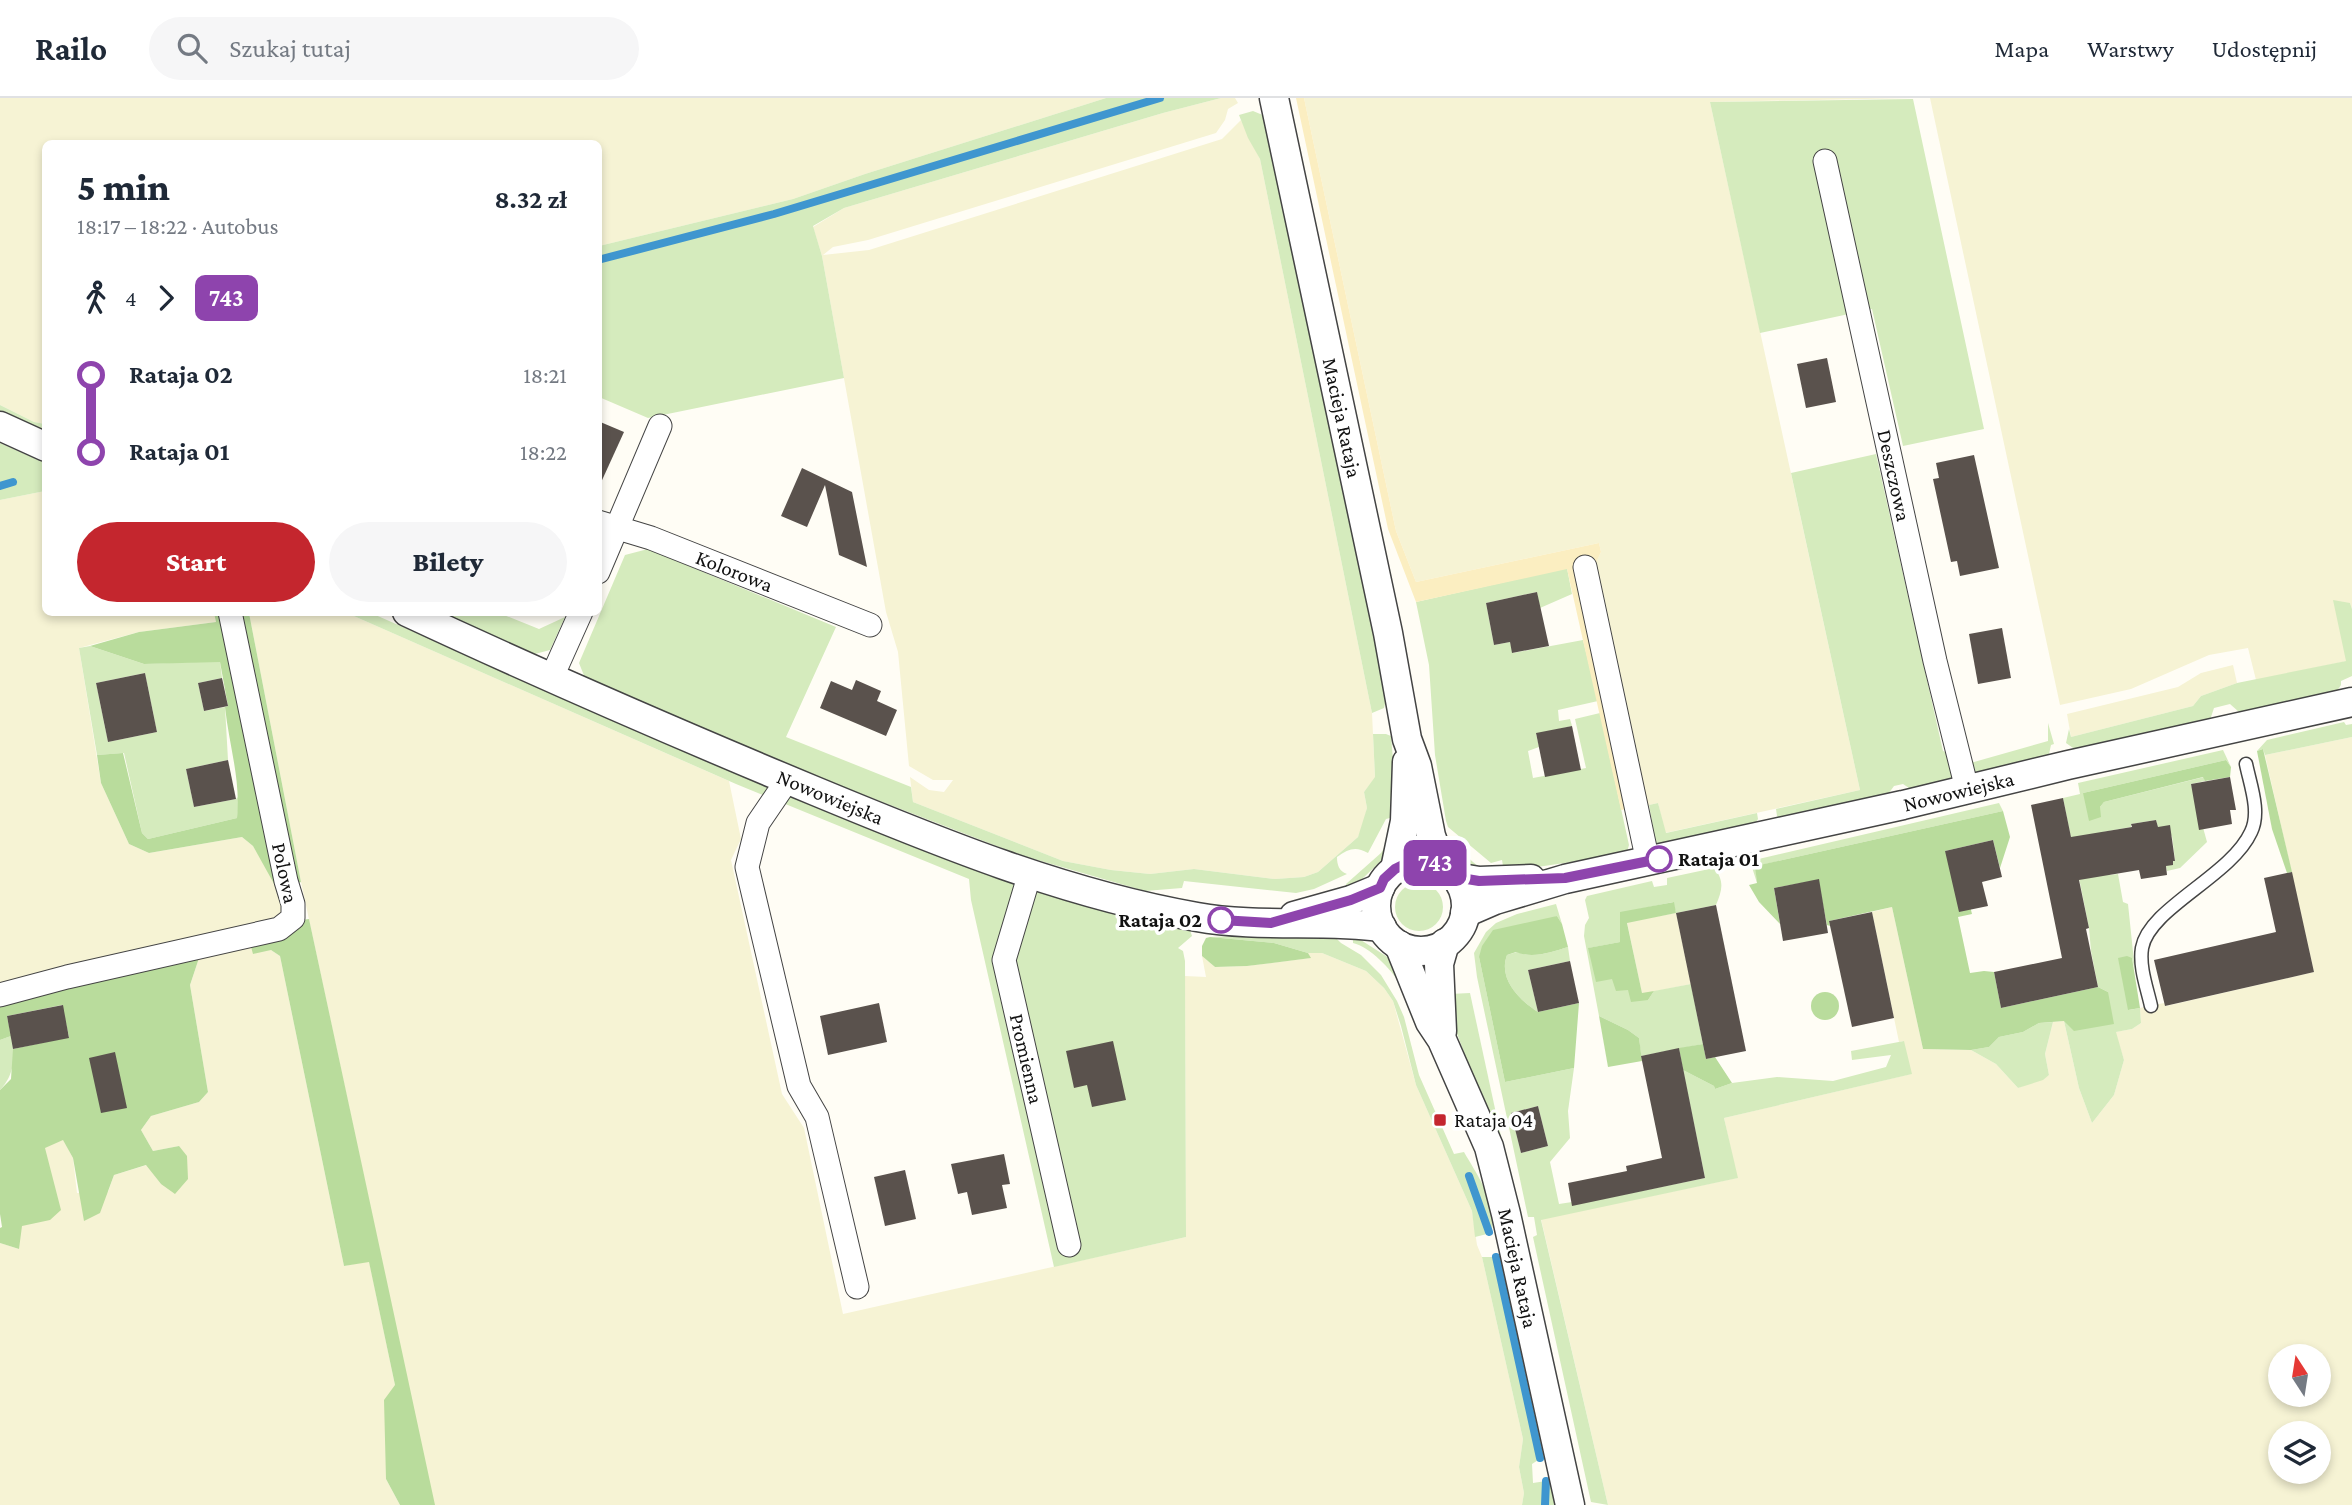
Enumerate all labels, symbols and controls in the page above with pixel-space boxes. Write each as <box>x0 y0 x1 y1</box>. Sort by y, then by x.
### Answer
search box <box>149 17 639 80</box>
icon: search <box>173 29 211 67</box>
text: Railo <box>35 30 107 67</box>
text: Szukaj tutaj <box>229 34 351 63</box>
text: Mapa <box>1994 35 2049 62</box>
text: Warstwy <box>2087 35 2174 62</box>
text: Udostępnij <box>2212 35 2317 62</box>
text: 5 min <box>77 166 170 208</box>
text: 8.32 zł <box>495 185 567 214</box>
text: 18:17 – 18:22 · Autobus <box>77 213 279 239</box>
icon: walk <box>77 279 115 317</box>
icon: forward <box>147 279 185 317</box>
text: 743 <box>209 284 244 311</box>
text: 4 <box>125 285 137 311</box>
street label: Macieja Rataja <box>1318 356 1367 480</box>
text: Rataja 02 <box>129 360 233 389</box>
text: 18:21 <box>523 362 567 388</box>
street label: Deszczowa <box>1872 427 1916 524</box>
text: Rataja 01 <box>129 437 230 466</box>
text: 18:22 <box>520 439 567 465</box>
button: Start <box>77 522 315 602</box>
button: Bilety <box>329 522 567 602</box>
street label: Kolorowa <box>692 545 776 597</box>
street label: Nowowiejska <box>773 764 887 830</box>
street label: Nowowiejska <box>1901 766 2017 817</box>
street label: Polowa <box>267 840 303 906</box>
line badge: 743 <box>1395 840 1475 886</box>
marker: Rataja 01 <box>1646 846 1672 872</box>
place label: Rataja 01 <box>1678 847 1759 871</box>
text: 743 <box>1418 849 1452 876</box>
marker: Rataja 02 <box>1208 907 1234 933</box>
place label: Rataja 02 <box>1118 908 1202 932</box>
street label: Promienna <box>1005 1011 1048 1106</box>
place label: Rataja 04 <box>1454 1108 1533 1132</box>
marker: Rataja 04 <box>1432 1112 1448 1128</box>
street label: Macieja Rataja <box>1493 1206 1543 1331</box>
north arrow <box>2268 1344 2331 1407</box>
map controls <box>2268 1344 2331 1484</box>
button: layers <box>2268 1421 2331 1484</box>

